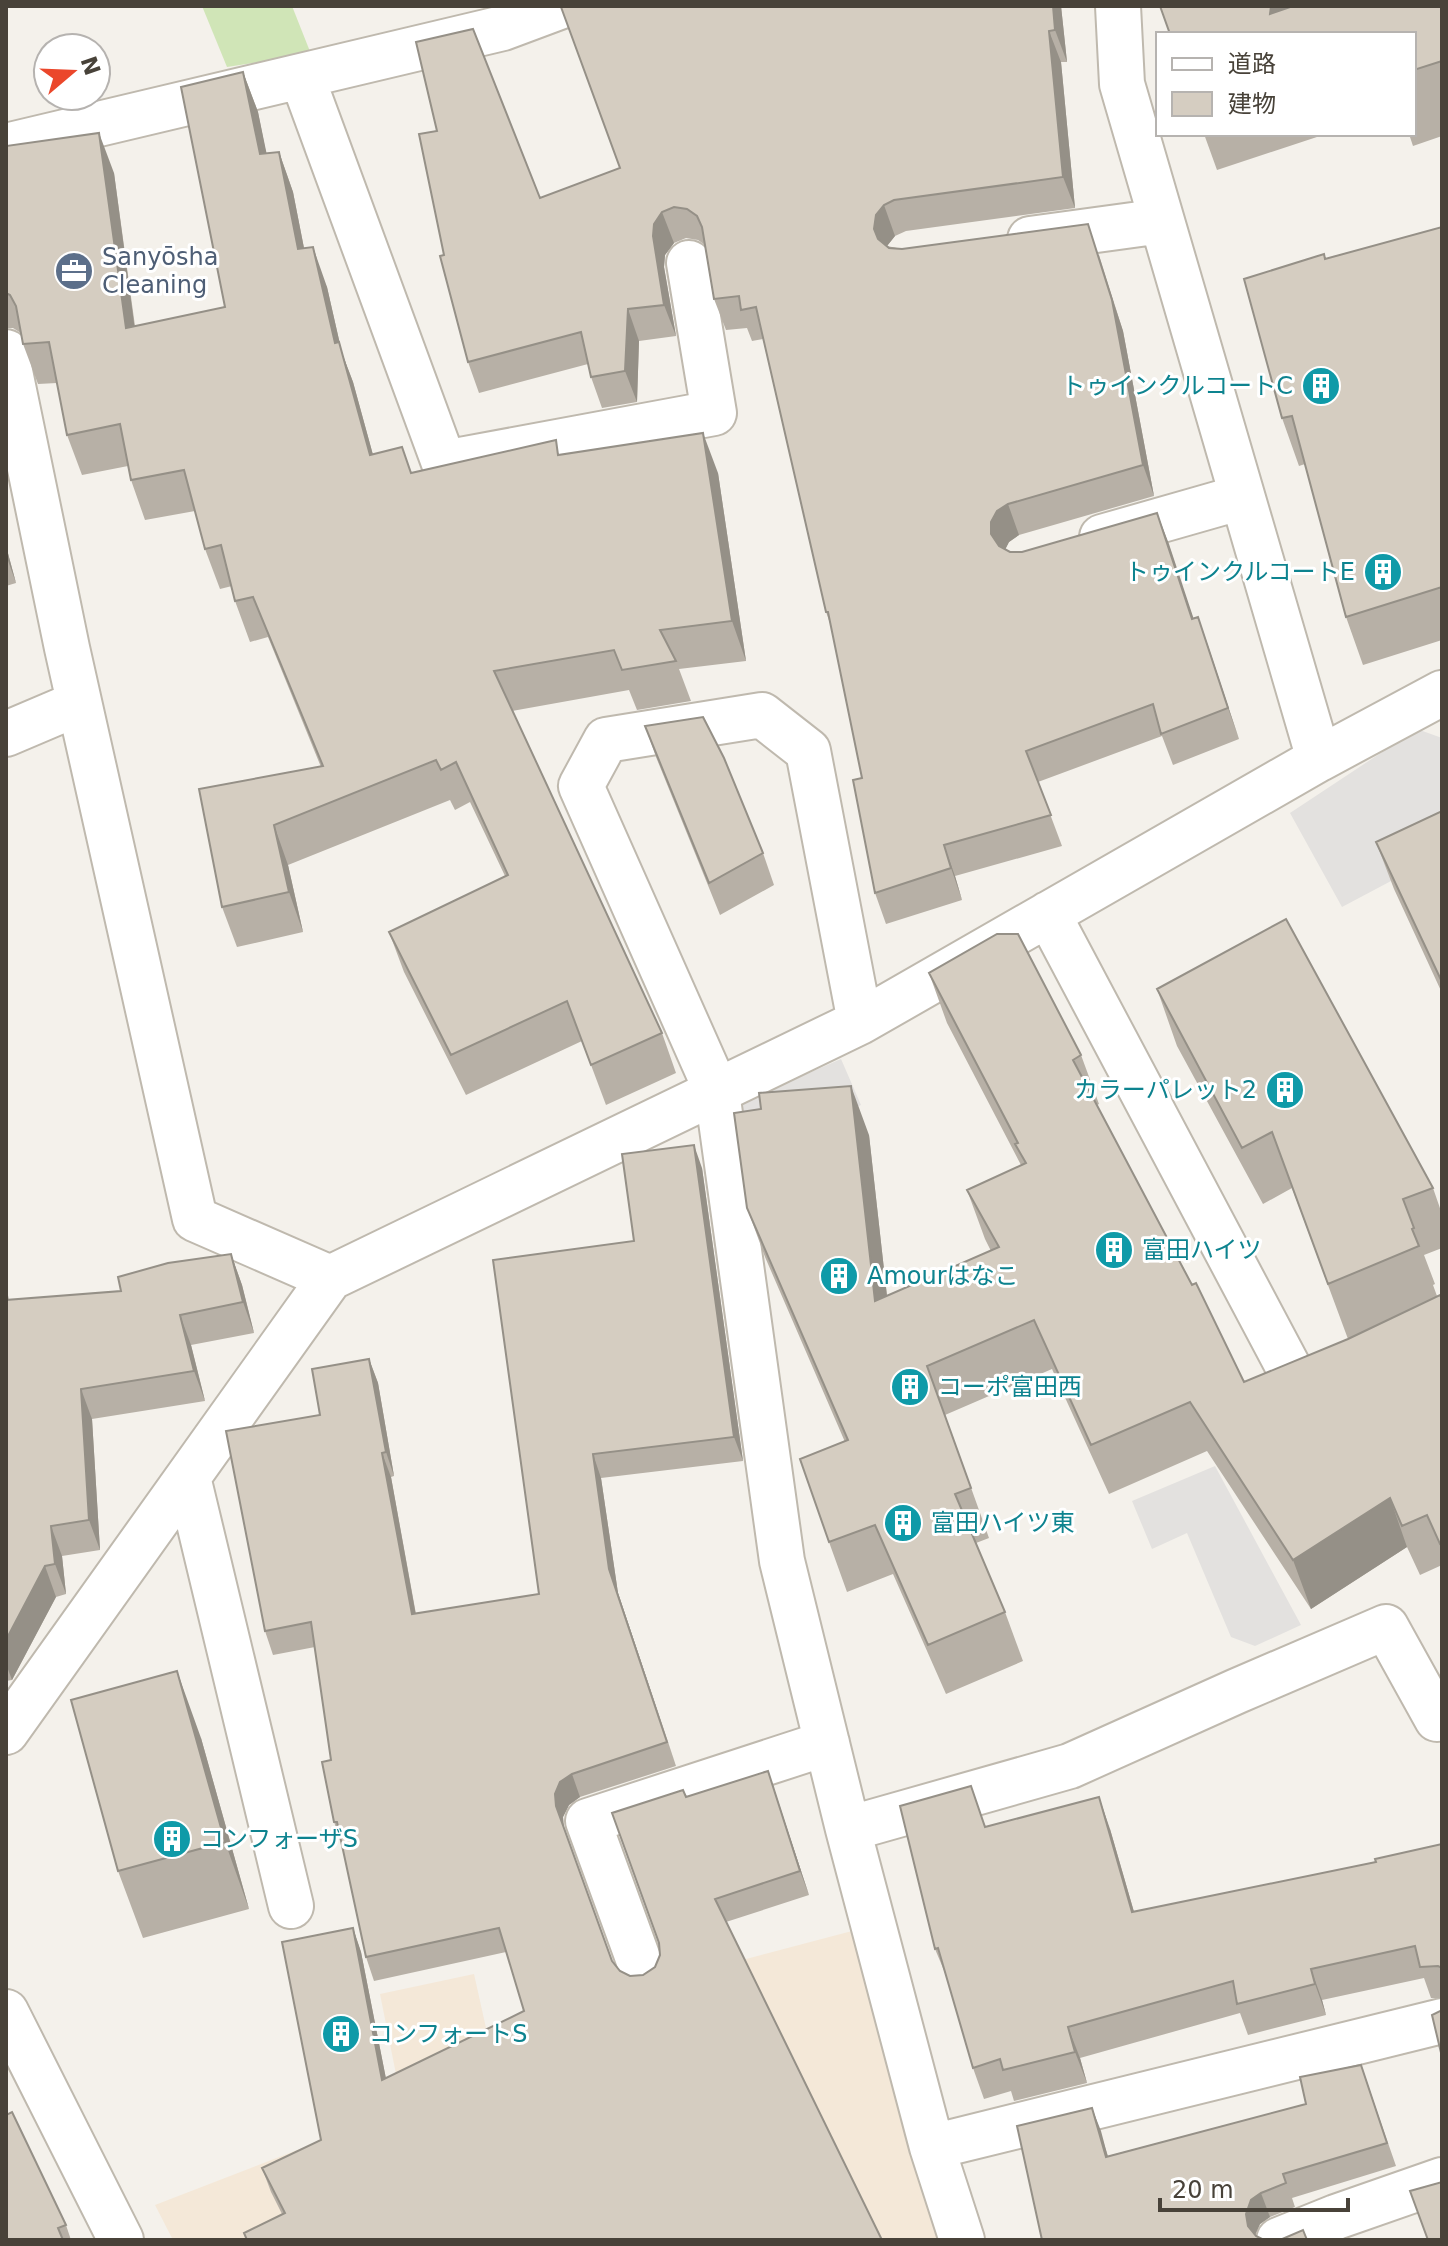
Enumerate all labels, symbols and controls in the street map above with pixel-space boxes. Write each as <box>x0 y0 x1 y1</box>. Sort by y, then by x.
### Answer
north arrow <box>32 32 112 112</box>
legend <box>1156 32 1416 136</box>
text: 道路 <box>1228 50 1276 78</box>
text: N <box>76 53 105 78</box>
text: 建物 <box>1228 90 1276 118</box>
place label: Sanyōsha Cleaning <box>102 243 218 299</box>
office icon: Sanyōsha Cleaning <box>53 250 95 292</box>
building icon: トゥインクルコートC <box>1300 365 1342 407</box>
place label: トゥインクルコートC <box>1061 372 1293 400</box>
building icon: トゥインクルコートE <box>1362 551 1404 593</box>
place label: トゥインクルコートE <box>1125 558 1355 586</box>
building icon: カラーパレット2 <box>1264 1069 1306 1111</box>
place label: カラーパレット2 <box>1074 1076 1257 1104</box>
building icon: 富田ハイツ <box>1093 1229 1135 1271</box>
place label: 富田ハイツ <box>1142 1236 1262 1264</box>
building icon: Amourはなこ <box>818 1255 860 1297</box>
place label: Amourはなこ <box>867 1262 1019 1290</box>
building icon: コーポ富田西 <box>889 1366 931 1408</box>
place label: コーポ富田西 <box>938 1373 1082 1401</box>
building icon: 富田ハイツ東 <box>882 1502 924 1544</box>
place label: 富田ハイツ東 <box>931 1509 1075 1537</box>
building icon: コンフォーザS <box>151 1818 193 1860</box>
place label: コンフォーザS <box>200 1825 358 1853</box>
building icon: コンフォートS <box>320 2013 362 2055</box>
place label: コンフォートS <box>369 2020 528 2048</box>
scale bar <box>1160 2162 1348 2212</box>
text: 20 m <box>1172 2176 1234 2204</box>

